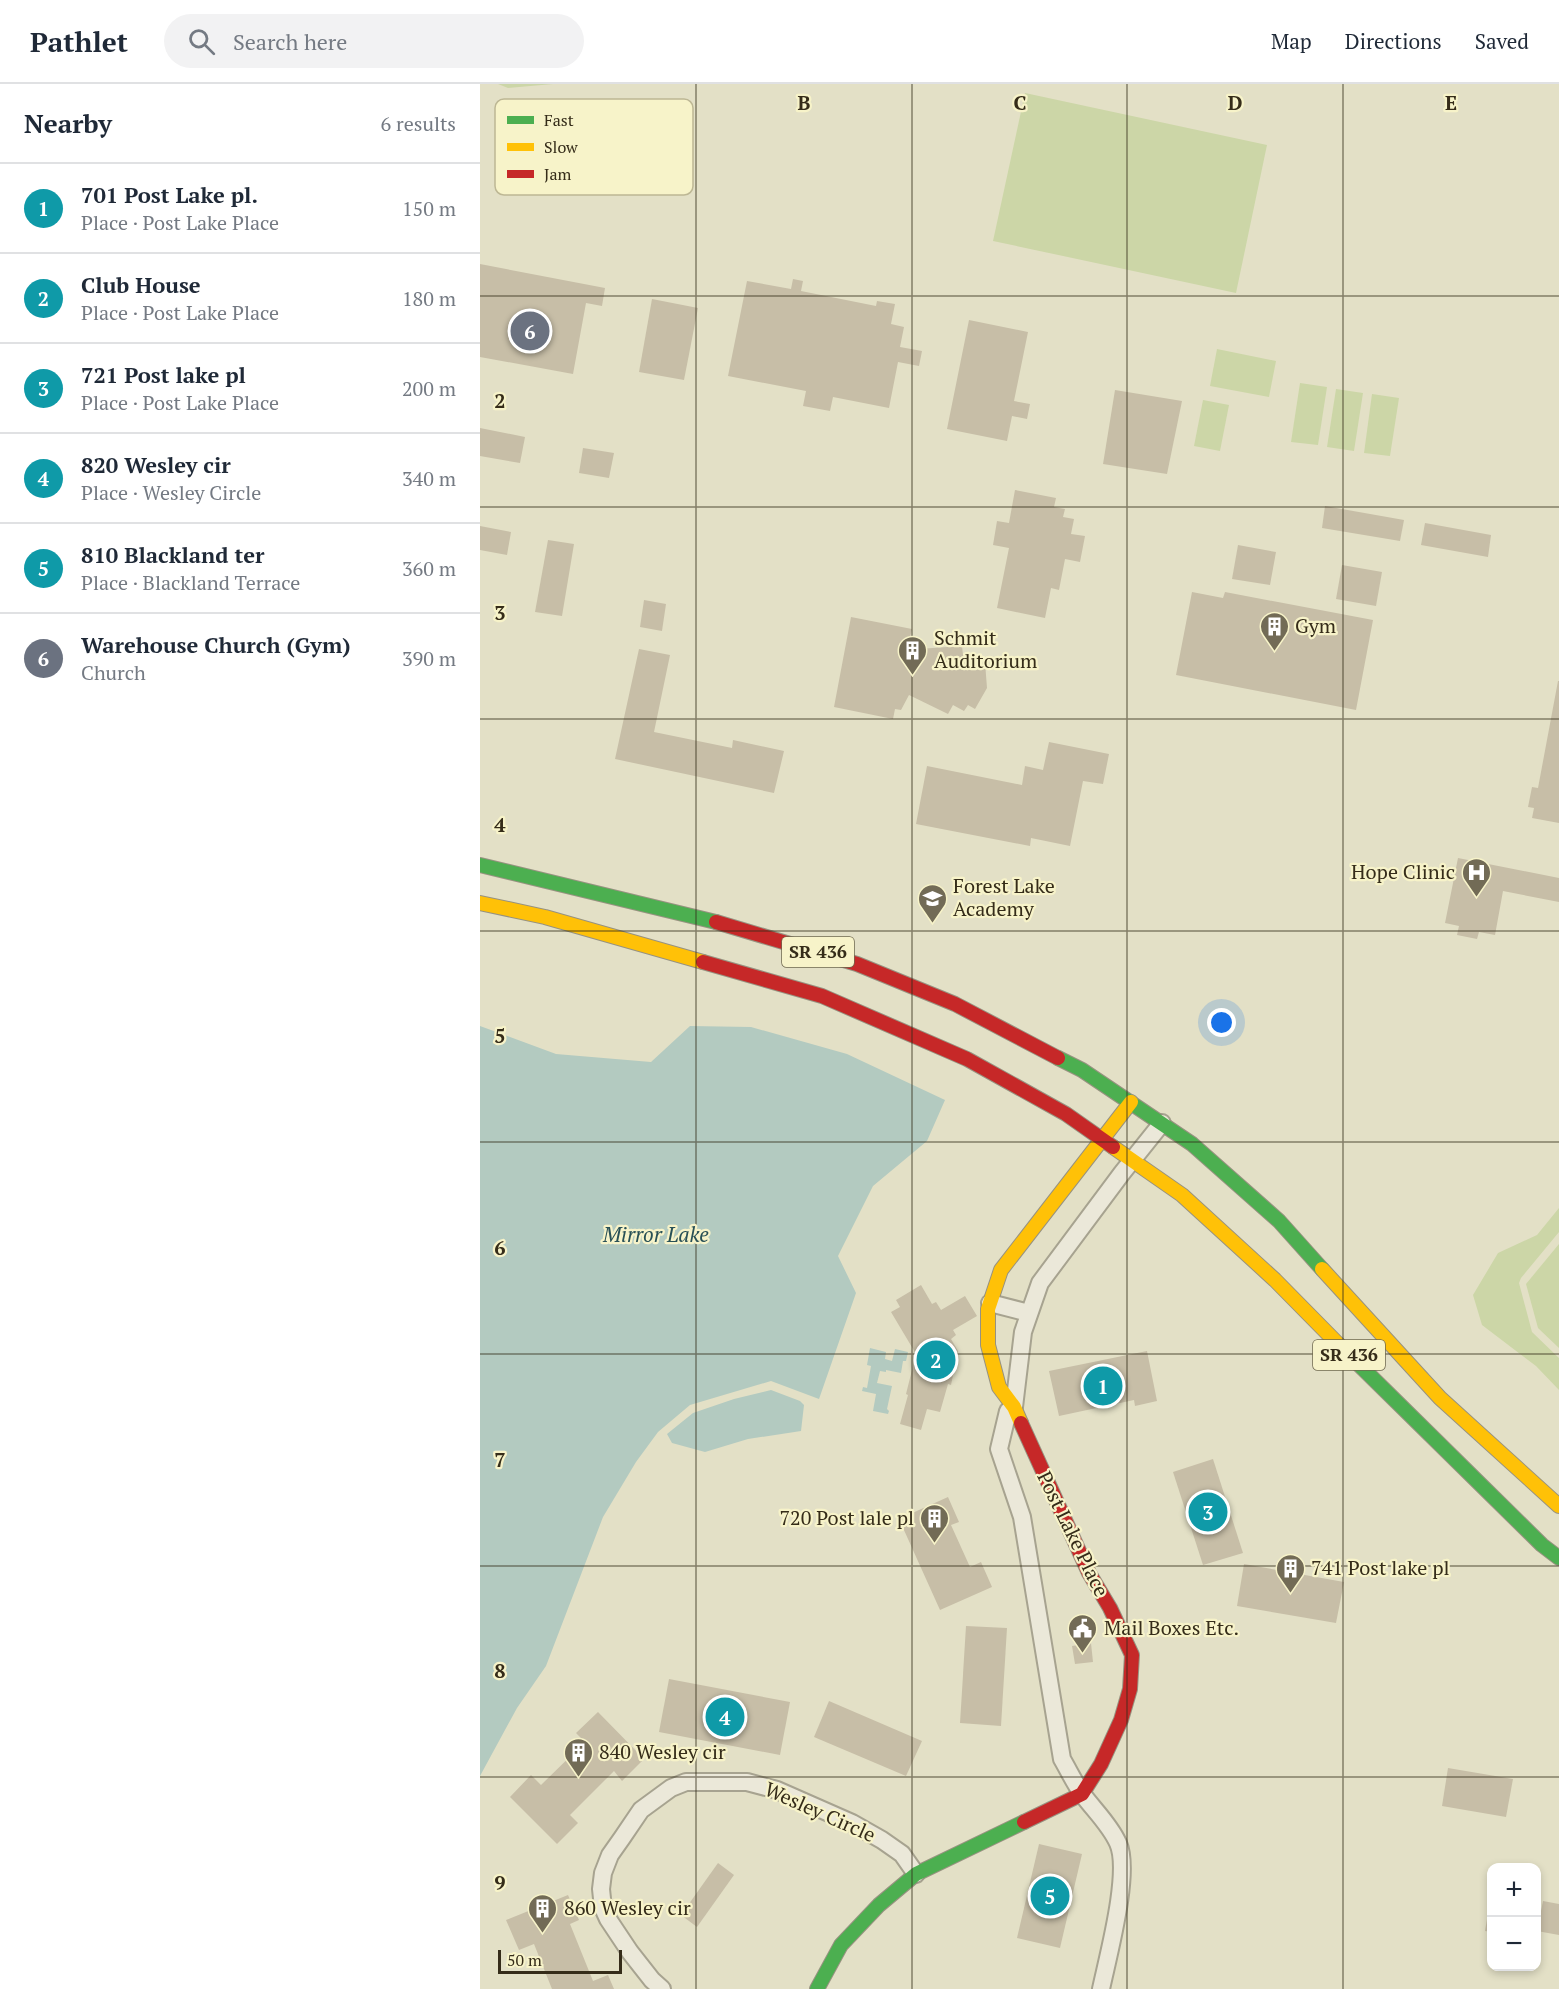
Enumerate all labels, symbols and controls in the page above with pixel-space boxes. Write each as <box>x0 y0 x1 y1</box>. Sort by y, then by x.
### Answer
search box <box>164 14 584 68</box>
text: Pathlet <box>30 23 128 60</box>
icon: search <box>185 25 218 58</box>
text: Search here <box>233 27 347 56</box>
text: Map <box>1271 27 1312 55</box>
text: Directions <box>1345 27 1442 55</box>
text: Saved <box>1475 27 1529 55</box>
text: B <box>798 89 811 116</box>
text: C <box>1013 89 1027 116</box>
text: D <box>1228 89 1242 116</box>
text: E <box>1445 89 1457 116</box>
legend <box>495 99 693 195</box>
text: Nearby <box>24 106 112 140</box>
text: Fast <box>544 109 574 131</box>
text: 6 results <box>381 110 456 137</box>
text: Slow <box>544 136 578 158</box>
text: Jam <box>544 163 572 185</box>
text: 701 Post Lake pl. <box>81 180 258 209</box>
text: 1 <box>38 195 49 222</box>
text: 150 m <box>402 195 456 222</box>
text: Place · Post Lake Place <box>81 209 279 236</box>
text: Club House <box>81 270 201 299</box>
text: 2 <box>38 285 49 312</box>
text: 180 m <box>402 285 456 312</box>
text: Place · Post Lake Place <box>81 299 279 326</box>
pin: 6 <box>511 308 550 354</box>
text: 721 Post lake pl <box>81 360 246 389</box>
text: 3 <box>38 375 49 402</box>
text: 200 m <box>402 375 456 402</box>
text: 2 <box>494 387 506 414</box>
text: Place · Post Lake Place <box>81 389 279 416</box>
text: 820 Wesley cir <box>81 450 231 479</box>
text: 4 <box>38 465 49 492</box>
text: 340 m <box>402 465 456 492</box>
text: Place · Wesley Circle <box>81 479 261 506</box>
text: 810 Blackland ter <box>81 540 264 569</box>
text: 5 <box>38 555 49 582</box>
text: 360 m <box>402 555 456 582</box>
text: Place · Blackland Terrace <box>81 569 300 596</box>
text: 3 <box>494 599 506 626</box>
building icon: Gym <box>1258 610 1290 652</box>
place label: Gym <box>1295 612 1336 639</box>
place label: Schmit Auditorium <box>934 624 1037 674</box>
text: Warehouse Church (Gym) <box>81 630 351 659</box>
building icon: Schmit Auditorium <box>897 634 929 676</box>
text: 6 <box>38 645 49 672</box>
text: 390 m <box>402 645 456 672</box>
text: Church <box>81 659 146 686</box>
text: 4 <box>494 811 506 838</box>
hospital icon: Hope Clinic <box>1460 856 1492 898</box>
place label: Hope Clinic <box>1351 858 1455 885</box>
place label: Forest Lake Academy <box>953 872 1055 922</box>
school or university icon: Forest Lake Academy <box>916 882 948 924</box>
road number: SR 436 <box>782 937 854 967</box>
your location <box>1207 1008 1236 1037</box>
text: 5 <box>494 1022 506 1049</box>
water label: Mirror Lake <box>602 1220 709 1248</box>
text: 6 <box>494 1234 506 1261</box>
pin: 2 <box>916 1338 956 1382</box>
road number: SR 436 <box>1313 1340 1385 1370</box>
pin: 1 <box>1084 1364 1122 1408</box>
text: 7 <box>494 1446 506 1473</box>
street label: Post Lake Place <box>1031 1467 1115 1601</box>
pin: 3 <box>1188 1490 1228 1534</box>
building icon: 720 Post lale pl <box>919 1502 951 1544</box>
place label: 720 Post lale pl <box>779 1504 914 1531</box>
building icon: 741 Post lake pl <box>1274 1552 1306 1594</box>
place label: 741 Post lake pl <box>1311 1554 1450 1581</box>
public building icon: Mail Boxes Etc. <box>1067 1612 1099 1654</box>
place label: Mail Boxes Etc. <box>1104 1614 1239 1641</box>
text: 8 <box>494 1657 506 1684</box>
pin: 4 <box>706 1694 744 1740</box>
building icon: 840 Wesley cir <box>562 1736 594 1778</box>
place label: 840 Wesley cir <box>599 1738 726 1765</box>
street label: Wesley Circle <box>760 1775 880 1848</box>
map controls <box>1487 1863 1541 1971</box>
button: + <box>1487 1863 1541 1917</box>
text: 9 <box>494 1869 506 1896</box>
pin: 5 <box>1030 1874 1070 1918</box>
building icon: 860 Wesley cir <box>527 1892 559 1934</box>
place label: 860 Wesley cir <box>564 1894 691 1921</box>
button: − <box>1487 1917 1541 1971</box>
scale bar <box>498 1947 622 1974</box>
text: 50 m <box>507 1949 542 1971</box>

